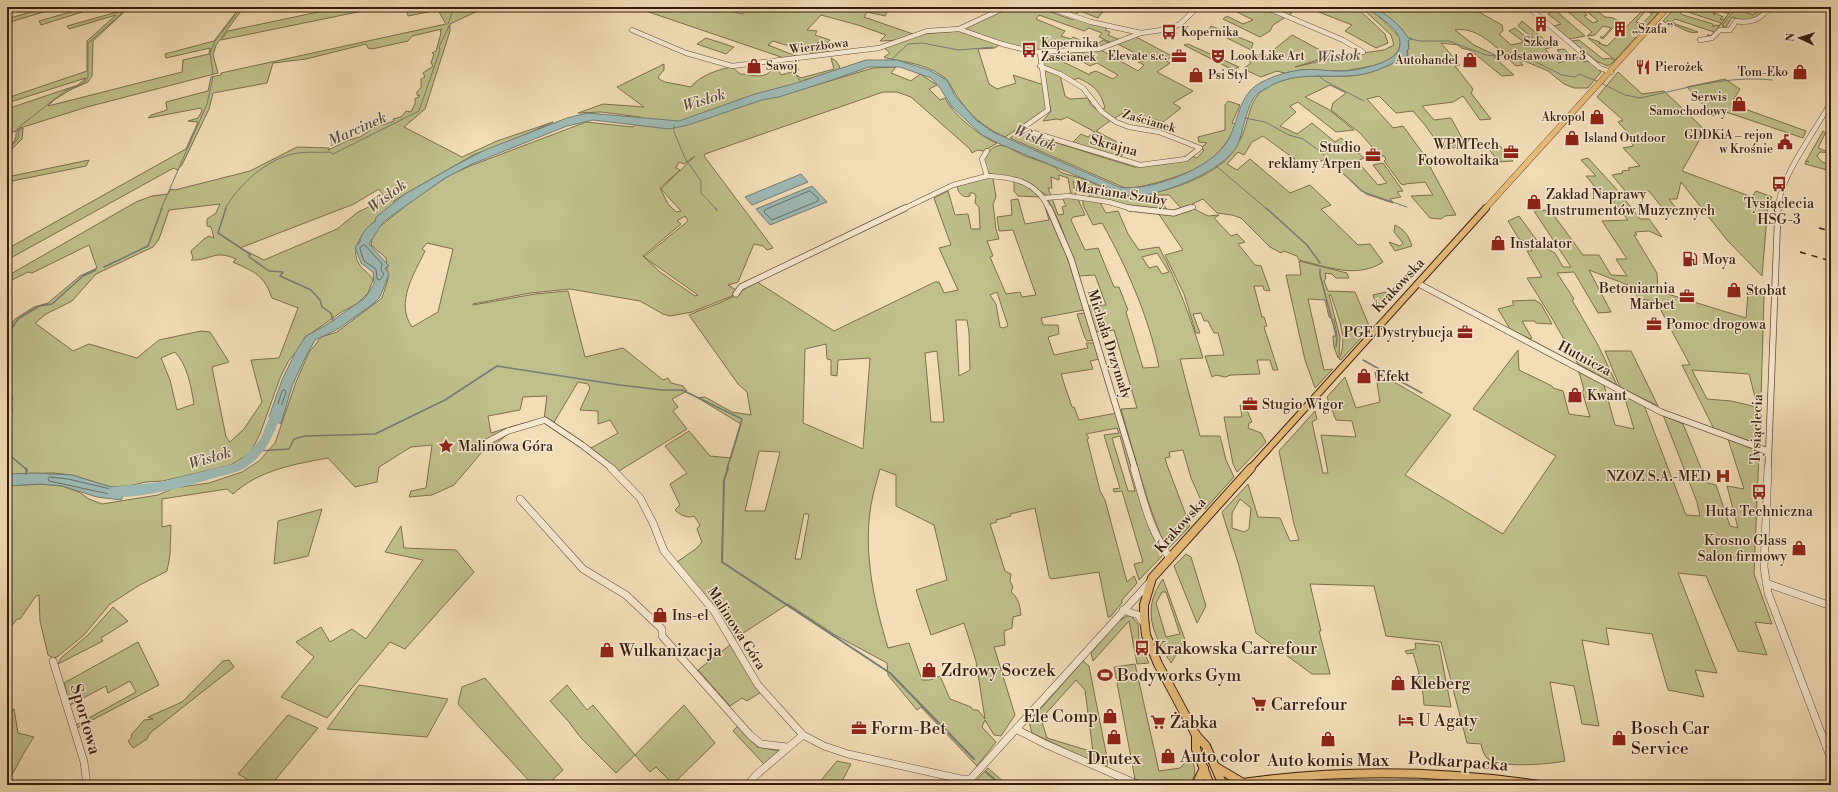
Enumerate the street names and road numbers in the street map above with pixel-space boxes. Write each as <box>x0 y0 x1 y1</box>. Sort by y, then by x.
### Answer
street label: Wierzbowa <box>788 35 850 58</box>
street label: Zaścianek <box>1120 107 1178 136</box>
street label: Skrajna <box>1088 131 1140 161</box>
street label: Mariana Szuby <box>1073 178 1168 210</box>
street label: Krakowska <box>1369 254 1429 317</box>
street label: Michała Drzymały <box>1083 287 1135 402</box>
street label: Hutnicza <box>1555 337 1615 381</box>
street label: Tysiąclecia <box>1747 393 1767 464</box>
street label: Krakowska <box>1151 493 1211 557</box>
street label: Malinowa Góra <box>703 584 770 674</box>
street label: Sportowa <box>64 681 106 758</box>
street label: Podkarpacka <box>1407 748 1509 777</box>

